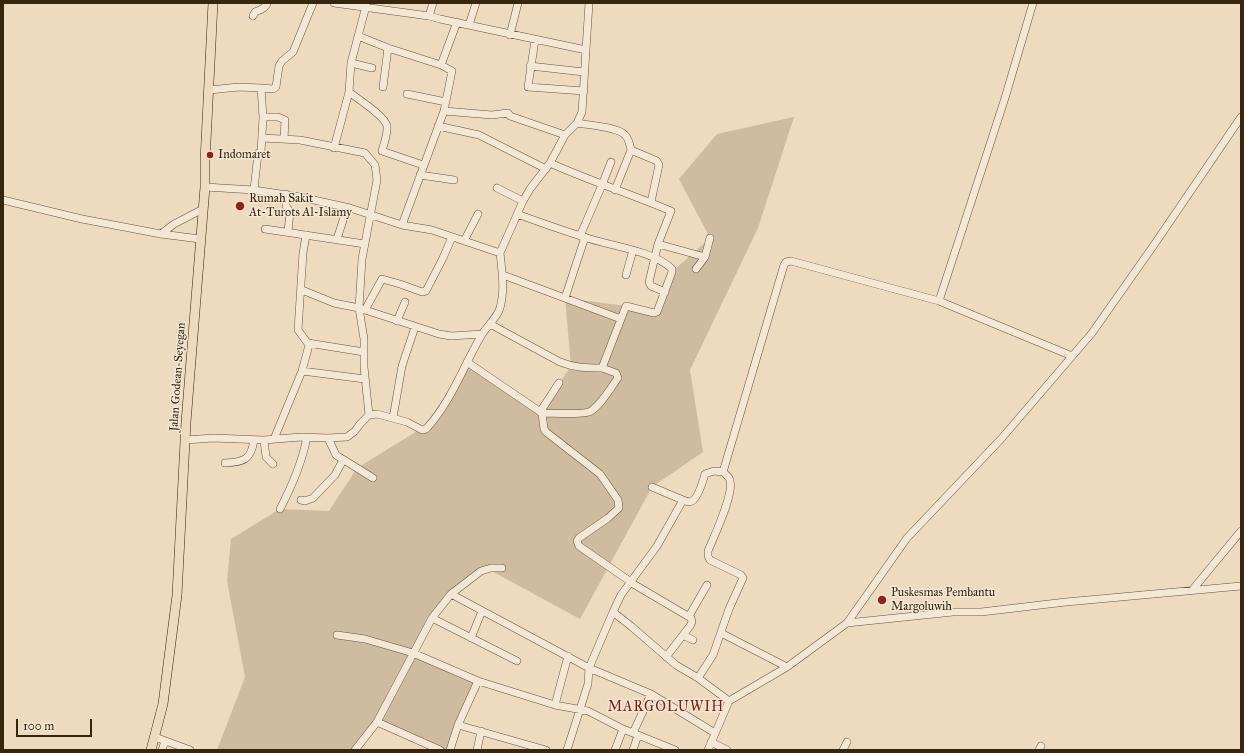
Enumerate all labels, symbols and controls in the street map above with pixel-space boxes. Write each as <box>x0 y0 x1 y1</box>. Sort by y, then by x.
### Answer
place label: Indomaret <box>218 148 271 162</box>
marker: Indomaret <box>205 150 215 160</box>
place label: Rumah Sakit At-Turots Al-Islamy <box>249 192 352 220</box>
marker: Rumah Sakit At-Turots Al-Islamy <box>234 200 246 212</box>
street label: Jalan Godean-Seyegan <box>167 322 189 432</box>
place label: Puskesmas Pembantu Margoluwih <box>891 586 995 614</box>
marker: Puskesmas Pembantu Margoluwih <box>876 594 888 606</box>
district label: MARGOLUWIH <box>608 700 724 716</box>
scale bar <box>18 711 94 737</box>
text: 100 m <box>23 719 54 733</box>

